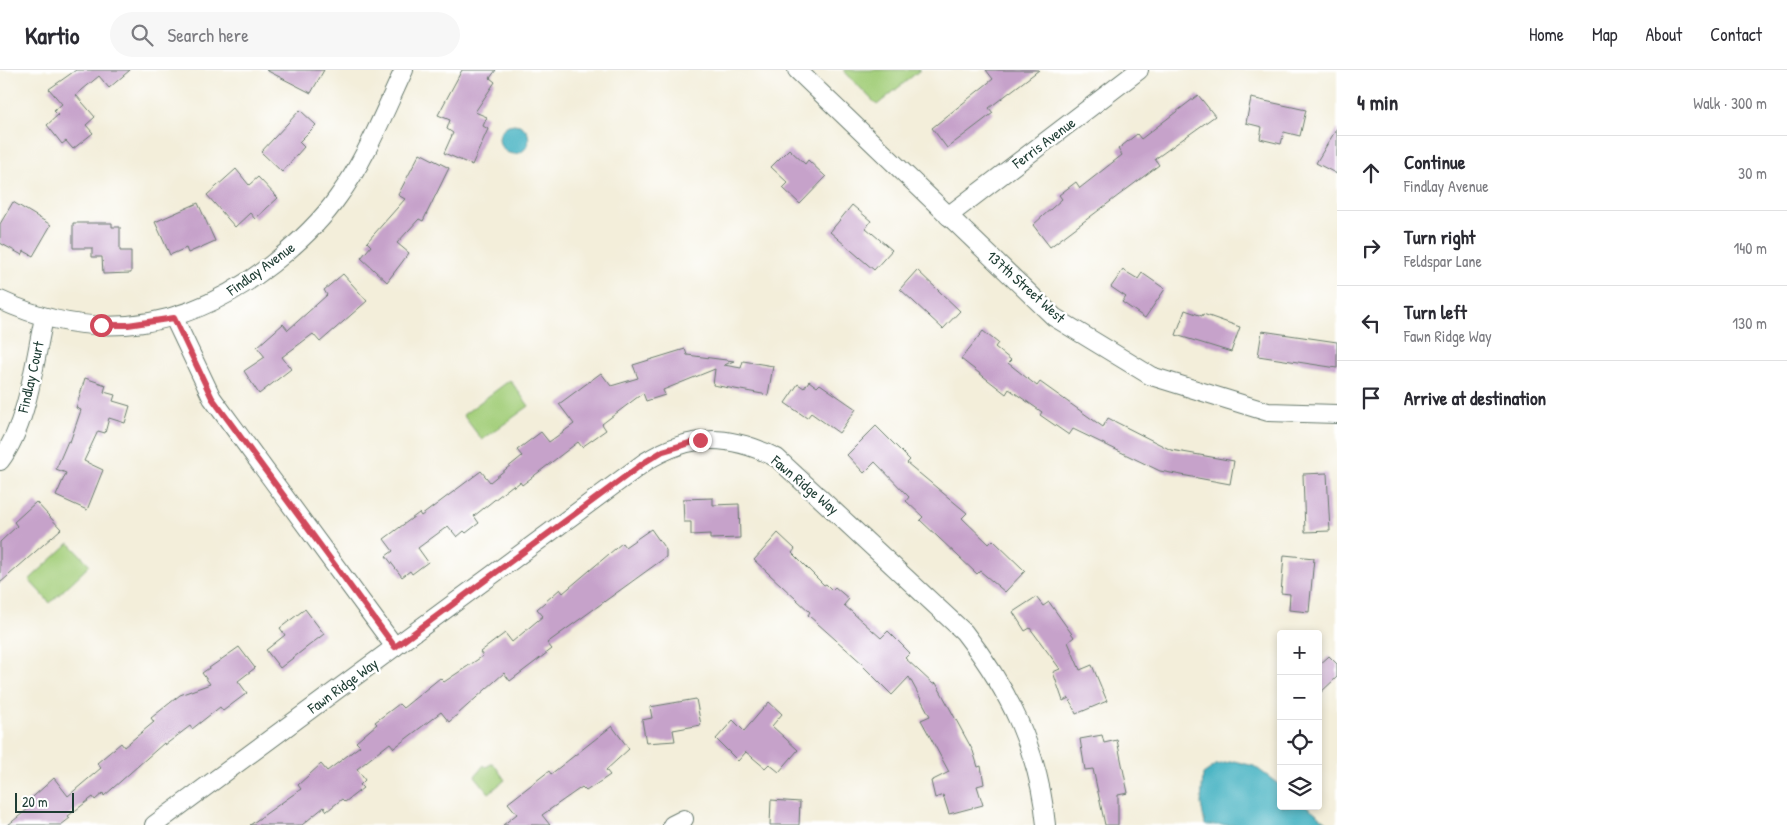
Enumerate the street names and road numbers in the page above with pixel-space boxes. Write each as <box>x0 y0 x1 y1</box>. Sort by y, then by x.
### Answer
street label: Ferris Avenue <box>1007 112 1079 174</box>
street label: Findlay Avenue <box>222 237 299 301</box>
street label: 137th Street West <box>983 246 1071 328</box>
street label: Findlay Court <box>12 338 49 416</box>
street label: Fawn Ridge Way <box>766 449 844 519</box>
street label: Fawn Ridge Way <box>302 653 382 719</box>

